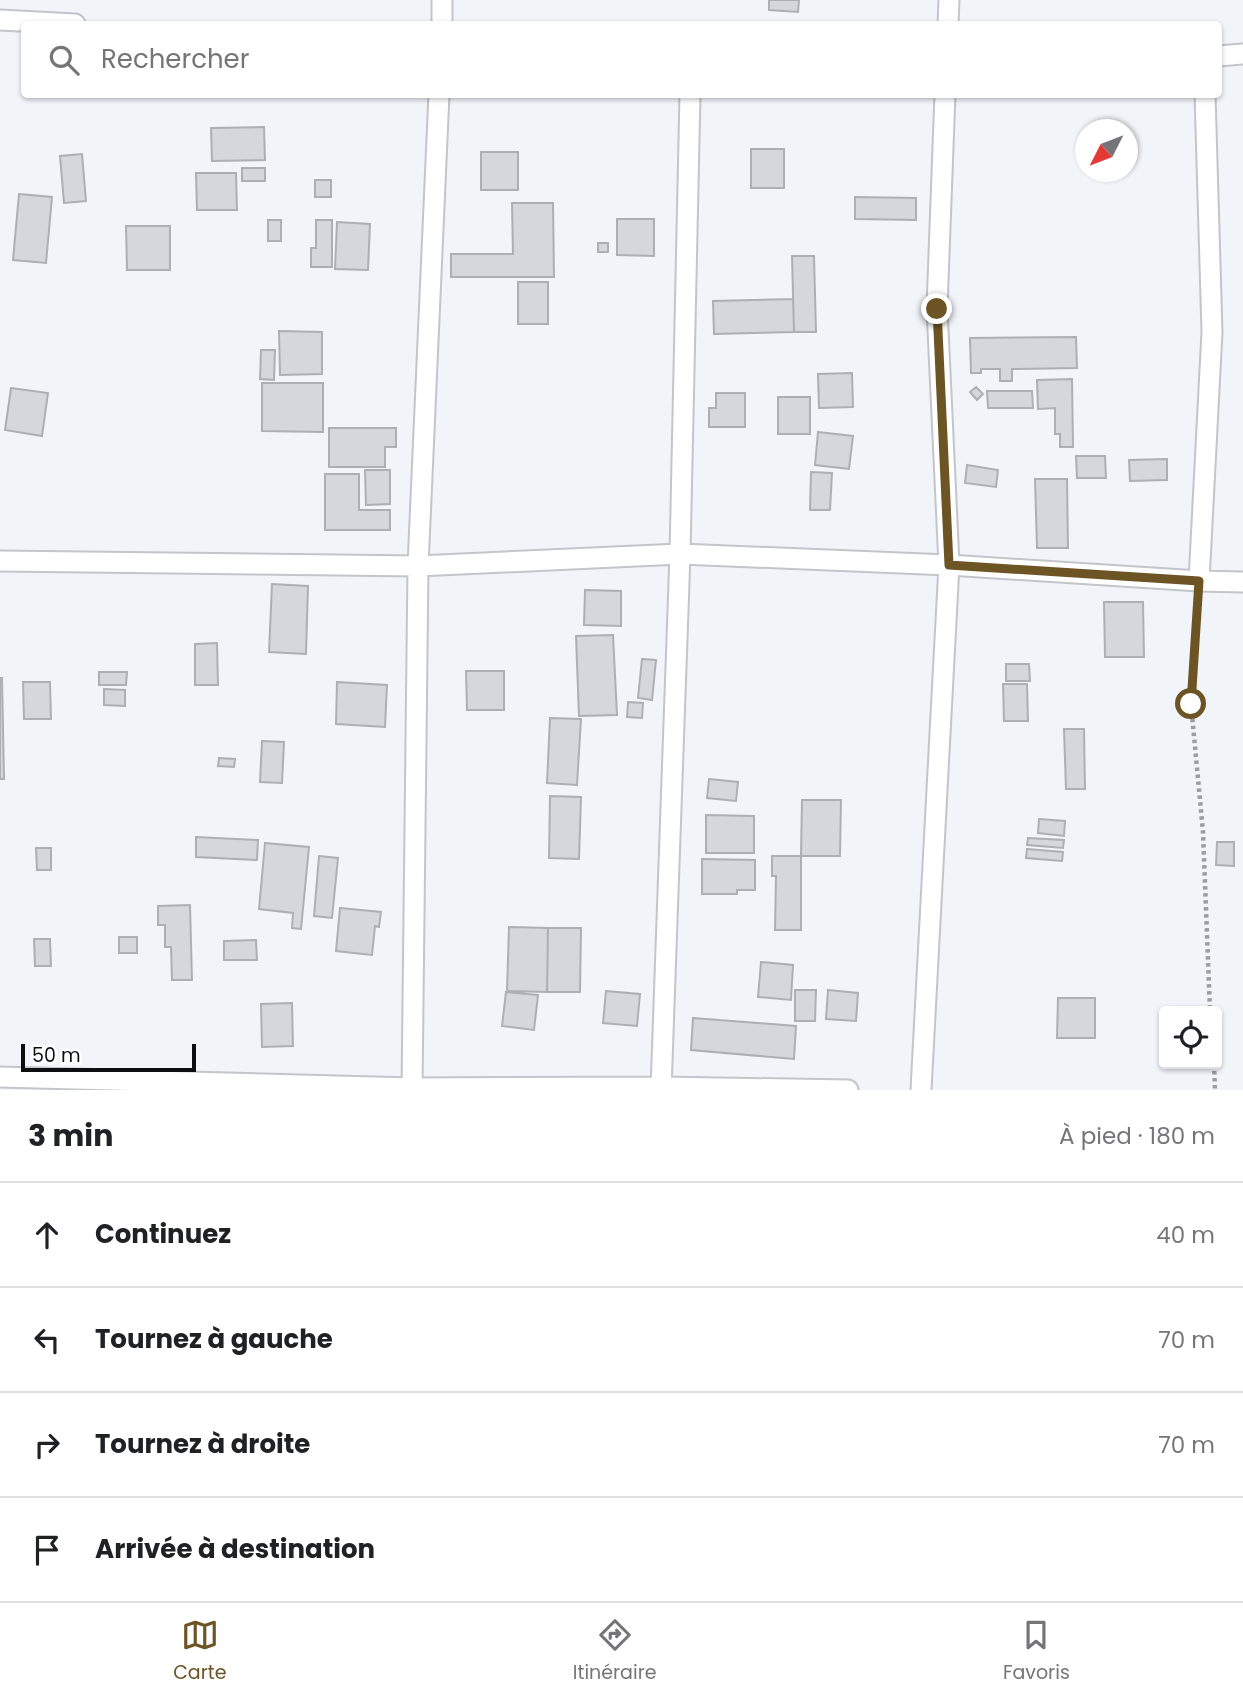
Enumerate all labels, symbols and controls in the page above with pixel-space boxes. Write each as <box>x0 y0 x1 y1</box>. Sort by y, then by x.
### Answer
search box <box>21 21 1222 98</box>
icon: search <box>45 41 83 79</box>
text: Rechercher <box>101 41 249 77</box>
north arrow <box>1075 119 1138 182</box>
route end <box>921 293 952 324</box>
route start <box>1175 688 1206 719</box>
map controls <box>1159 1006 1222 1069</box>
button: locate <box>1159 1006 1222 1069</box>
scale bar <box>21 1041 196 1073</box>
text: 50 m <box>32 1042 81 1069</box>
text: 3 min <box>28 1114 113 1157</box>
text: À pied · 180 m <box>1059 1120 1215 1152</box>
icon: ahead <box>28 1216 66 1254</box>
text: Continuez <box>95 1216 231 1252</box>
text: 40 m <box>1156 1219 1215 1251</box>
icon: left <box>28 1321 66 1359</box>
text: Tournez à gauche <box>95 1321 333 1357</box>
text: 70 m <box>1158 1324 1215 1356</box>
icon: right <box>28 1426 66 1464</box>
text: Tournez à droite <box>95 1426 310 1462</box>
text: 70 m <box>1158 1429 1215 1461</box>
icon: arrive <box>28 1531 66 1569</box>
text: Arrivée à destination <box>95 1531 375 1567</box>
tab: Carte <box>173 1616 226 1687</box>
tab: Itinéraire <box>573 1616 657 1687</box>
tab: Favoris <box>1003 1616 1070 1687</box>

